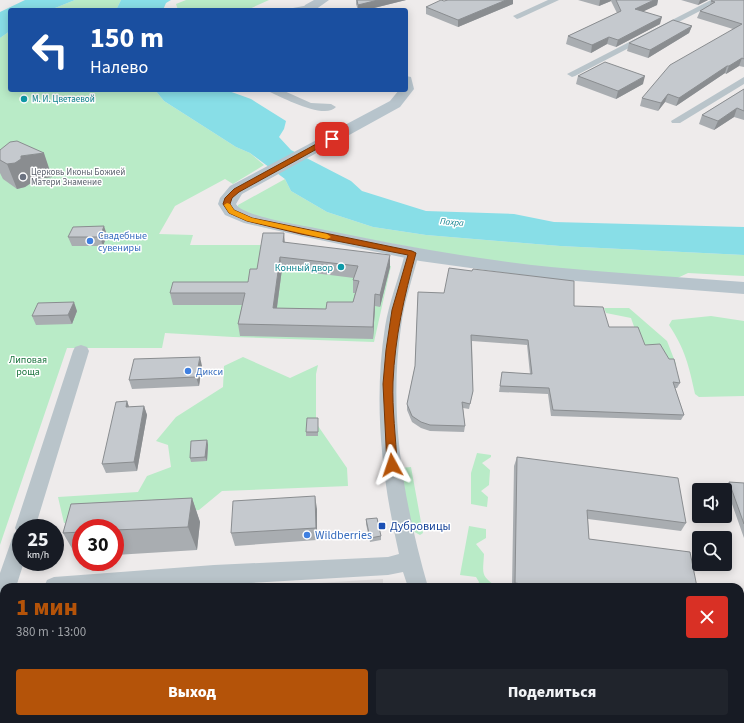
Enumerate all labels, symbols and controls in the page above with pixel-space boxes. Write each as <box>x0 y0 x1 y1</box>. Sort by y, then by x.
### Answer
text: 150 m <box>90 18 164 58</box>
icon: left <box>24 24 76 76</box>
text: Налево <box>90 55 148 80</box>
place label: М. И. Цветаевой <box>32 93 95 106</box>
marker: М. И. Цветаевой <box>19 94 29 104</box>
pin <box>315 122 349 156</box>
icon: arrive <box>321 128 343 150</box>
place label: Церковь Иконы Божией Матери Знамение <box>31 166 125 189</box>
marker: Церковь Иконы Божией Матери Знамение <box>18 172 28 182</box>
water label: Пахра <box>439 215 465 230</box>
place label: Свадебные сувениры <box>98 229 147 255</box>
marker: Свадебные сувениры <box>85 236 95 246</box>
place label: Конный двор <box>275 261 333 275</box>
marker: Конный двор <box>336 262 346 272</box>
park label: Липовая роща <box>9 353 47 379</box>
place label: Дикси <box>196 365 223 379</box>
marker: Дикси <box>183 366 193 376</box>
position arrow <box>371 444 413 486</box>
map controls <box>692 483 732 571</box>
button: sound <box>692 483 732 523</box>
place label: Дубровицы <box>390 518 451 535</box>
speed limit sign: 30 <box>72 519 124 571</box>
marker: Дубровицы <box>377 521 387 531</box>
text: 25 <box>27 526 49 554</box>
place label: Wildberries <box>315 527 372 544</box>
marker: Wildberries <box>302 530 312 540</box>
button: search <box>692 531 732 571</box>
text: km/h <box>27 548 49 562</box>
text: 1 мин <box>16 590 78 625</box>
button: close <box>686 596 728 638</box>
text: 380 m · 13:00 <box>16 623 86 641</box>
button: Выход <box>16 669 368 715</box>
button: Поделиться <box>376 669 728 715</box>

